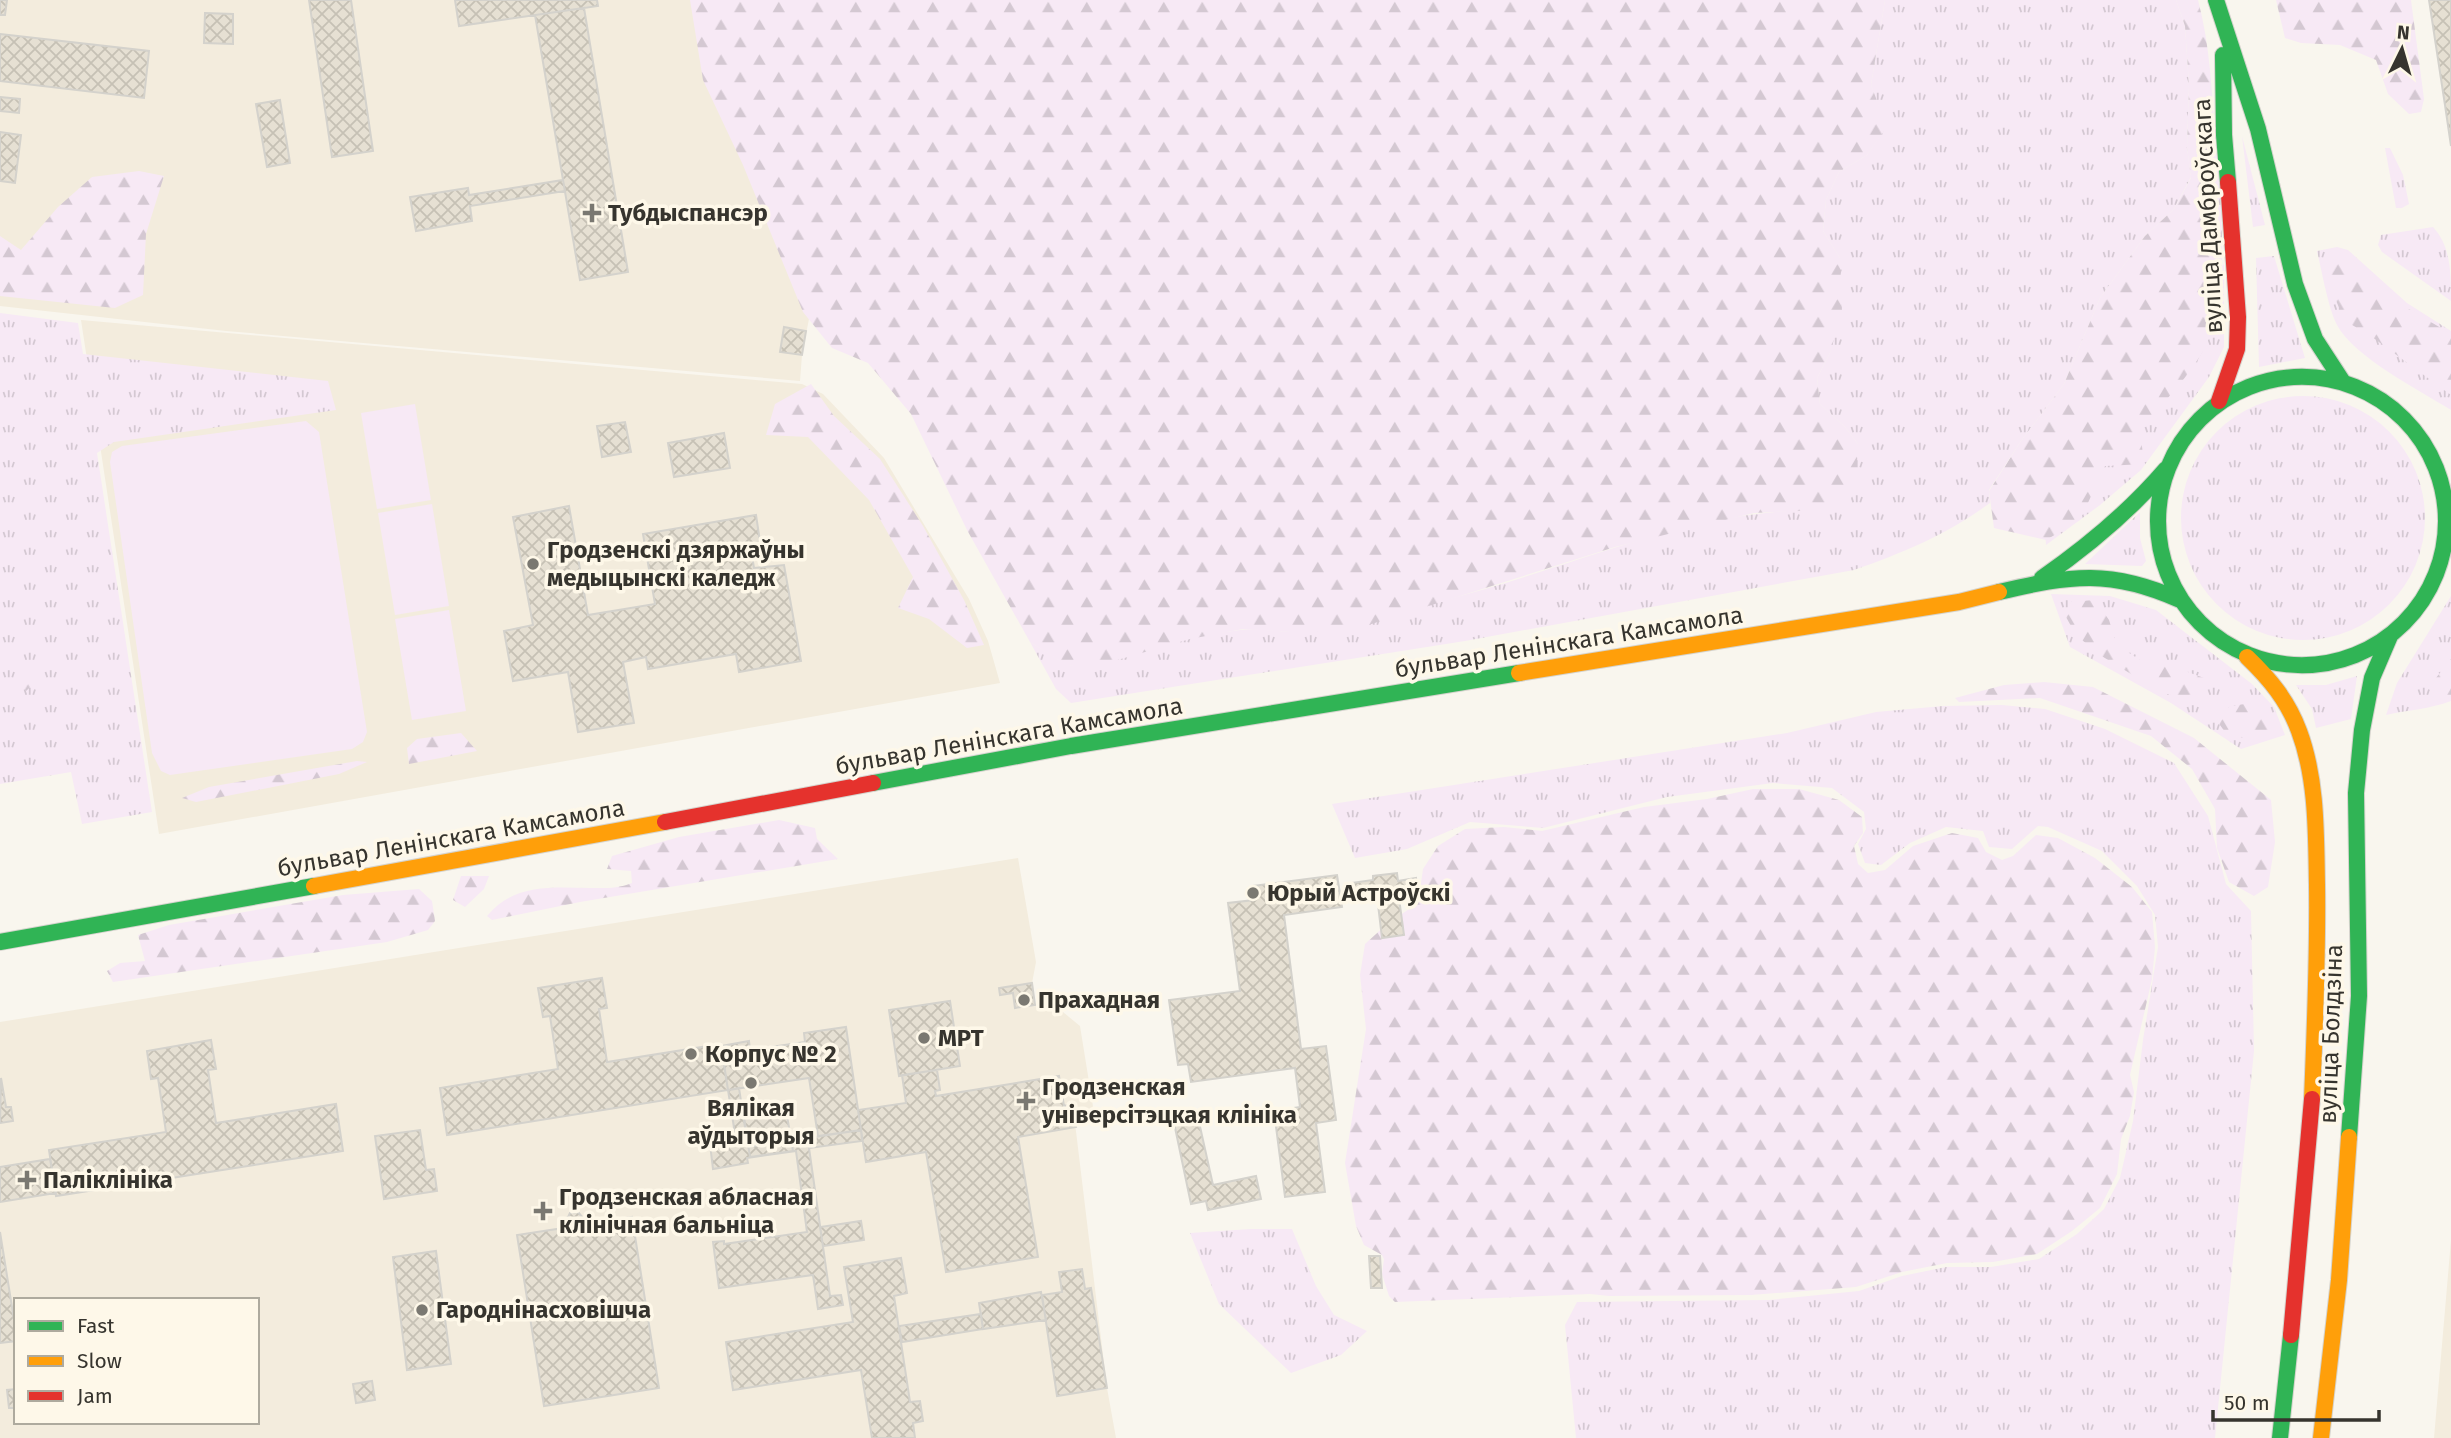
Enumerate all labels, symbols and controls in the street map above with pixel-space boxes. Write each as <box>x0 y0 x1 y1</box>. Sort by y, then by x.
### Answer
north arrow <box>2367 14 2437 84</box>
text: N <box>2396 21 2411 45</box>
street label: вуліца Дамброўскага <box>2188 98 2228 334</box>
place label: Тубдыспансэр <box>608 199 768 227</box>
marker: Тубдыспансэр <box>582 203 602 223</box>
place label: Гродзенскі дзяржаўны медыцынскі каледж <box>547 536 805 592</box>
marker: Гродзенскі дзяржаўны медыцынскі каледж <box>525 556 541 572</box>
street label: бульвар Ленінскага Камсамола <box>1393 601 1745 683</box>
street label: бульвар Ленінскага Камсамола <box>833 692 1185 780</box>
street label: бульвар Ленінскага Камсамола <box>275 794 627 882</box>
place label: Юрый Астроўскі <box>1267 879 1451 907</box>
marker: Юрый Астроўскі <box>1245 885 1261 901</box>
street label: вуліца Болдзіна <box>2314 944 2348 1124</box>
place label: Прахадная <box>1038 986 1160 1014</box>
marker: Прахадная <box>1016 992 1032 1008</box>
place label: МРТ <box>938 1024 984 1052</box>
marker: МРТ <box>916 1030 932 1046</box>
place label: Корпус № 2 <box>705 1040 837 1068</box>
marker: Корпус № 2 <box>683 1046 699 1062</box>
place label: Гродзенская універсітэцкая клініка <box>1041 1073 1297 1129</box>
marker: Вялікая аўдыторыя <box>743 1075 759 1091</box>
marker: Гродзенская універсітэцкая клініка <box>1016 1091 1036 1111</box>
place label: Вялікая аўдыторыя <box>687 1094 815 1150</box>
place label: Паліклініка <box>43 1166 173 1194</box>
marker: Паліклініка <box>17 1170 37 1190</box>
place label: Гродзенская абласная клінічная бальніца <box>559 1183 814 1239</box>
marker: Гродзенская абласная клінічная бальніца <box>533 1201 553 1221</box>
place label: Гароднінасховішча <box>436 1296 651 1324</box>
legend <box>14 1298 259 1424</box>
marker: Гароднінасховішча <box>414 1302 430 1318</box>
text: Fast <box>77 1313 115 1339</box>
text: Slow <box>77 1348 122 1374</box>
scale bar <box>2213 1378 2379 1422</box>
text: Jam <box>77 1383 113 1409</box>
text: 50 m <box>2224 1390 2270 1416</box>

